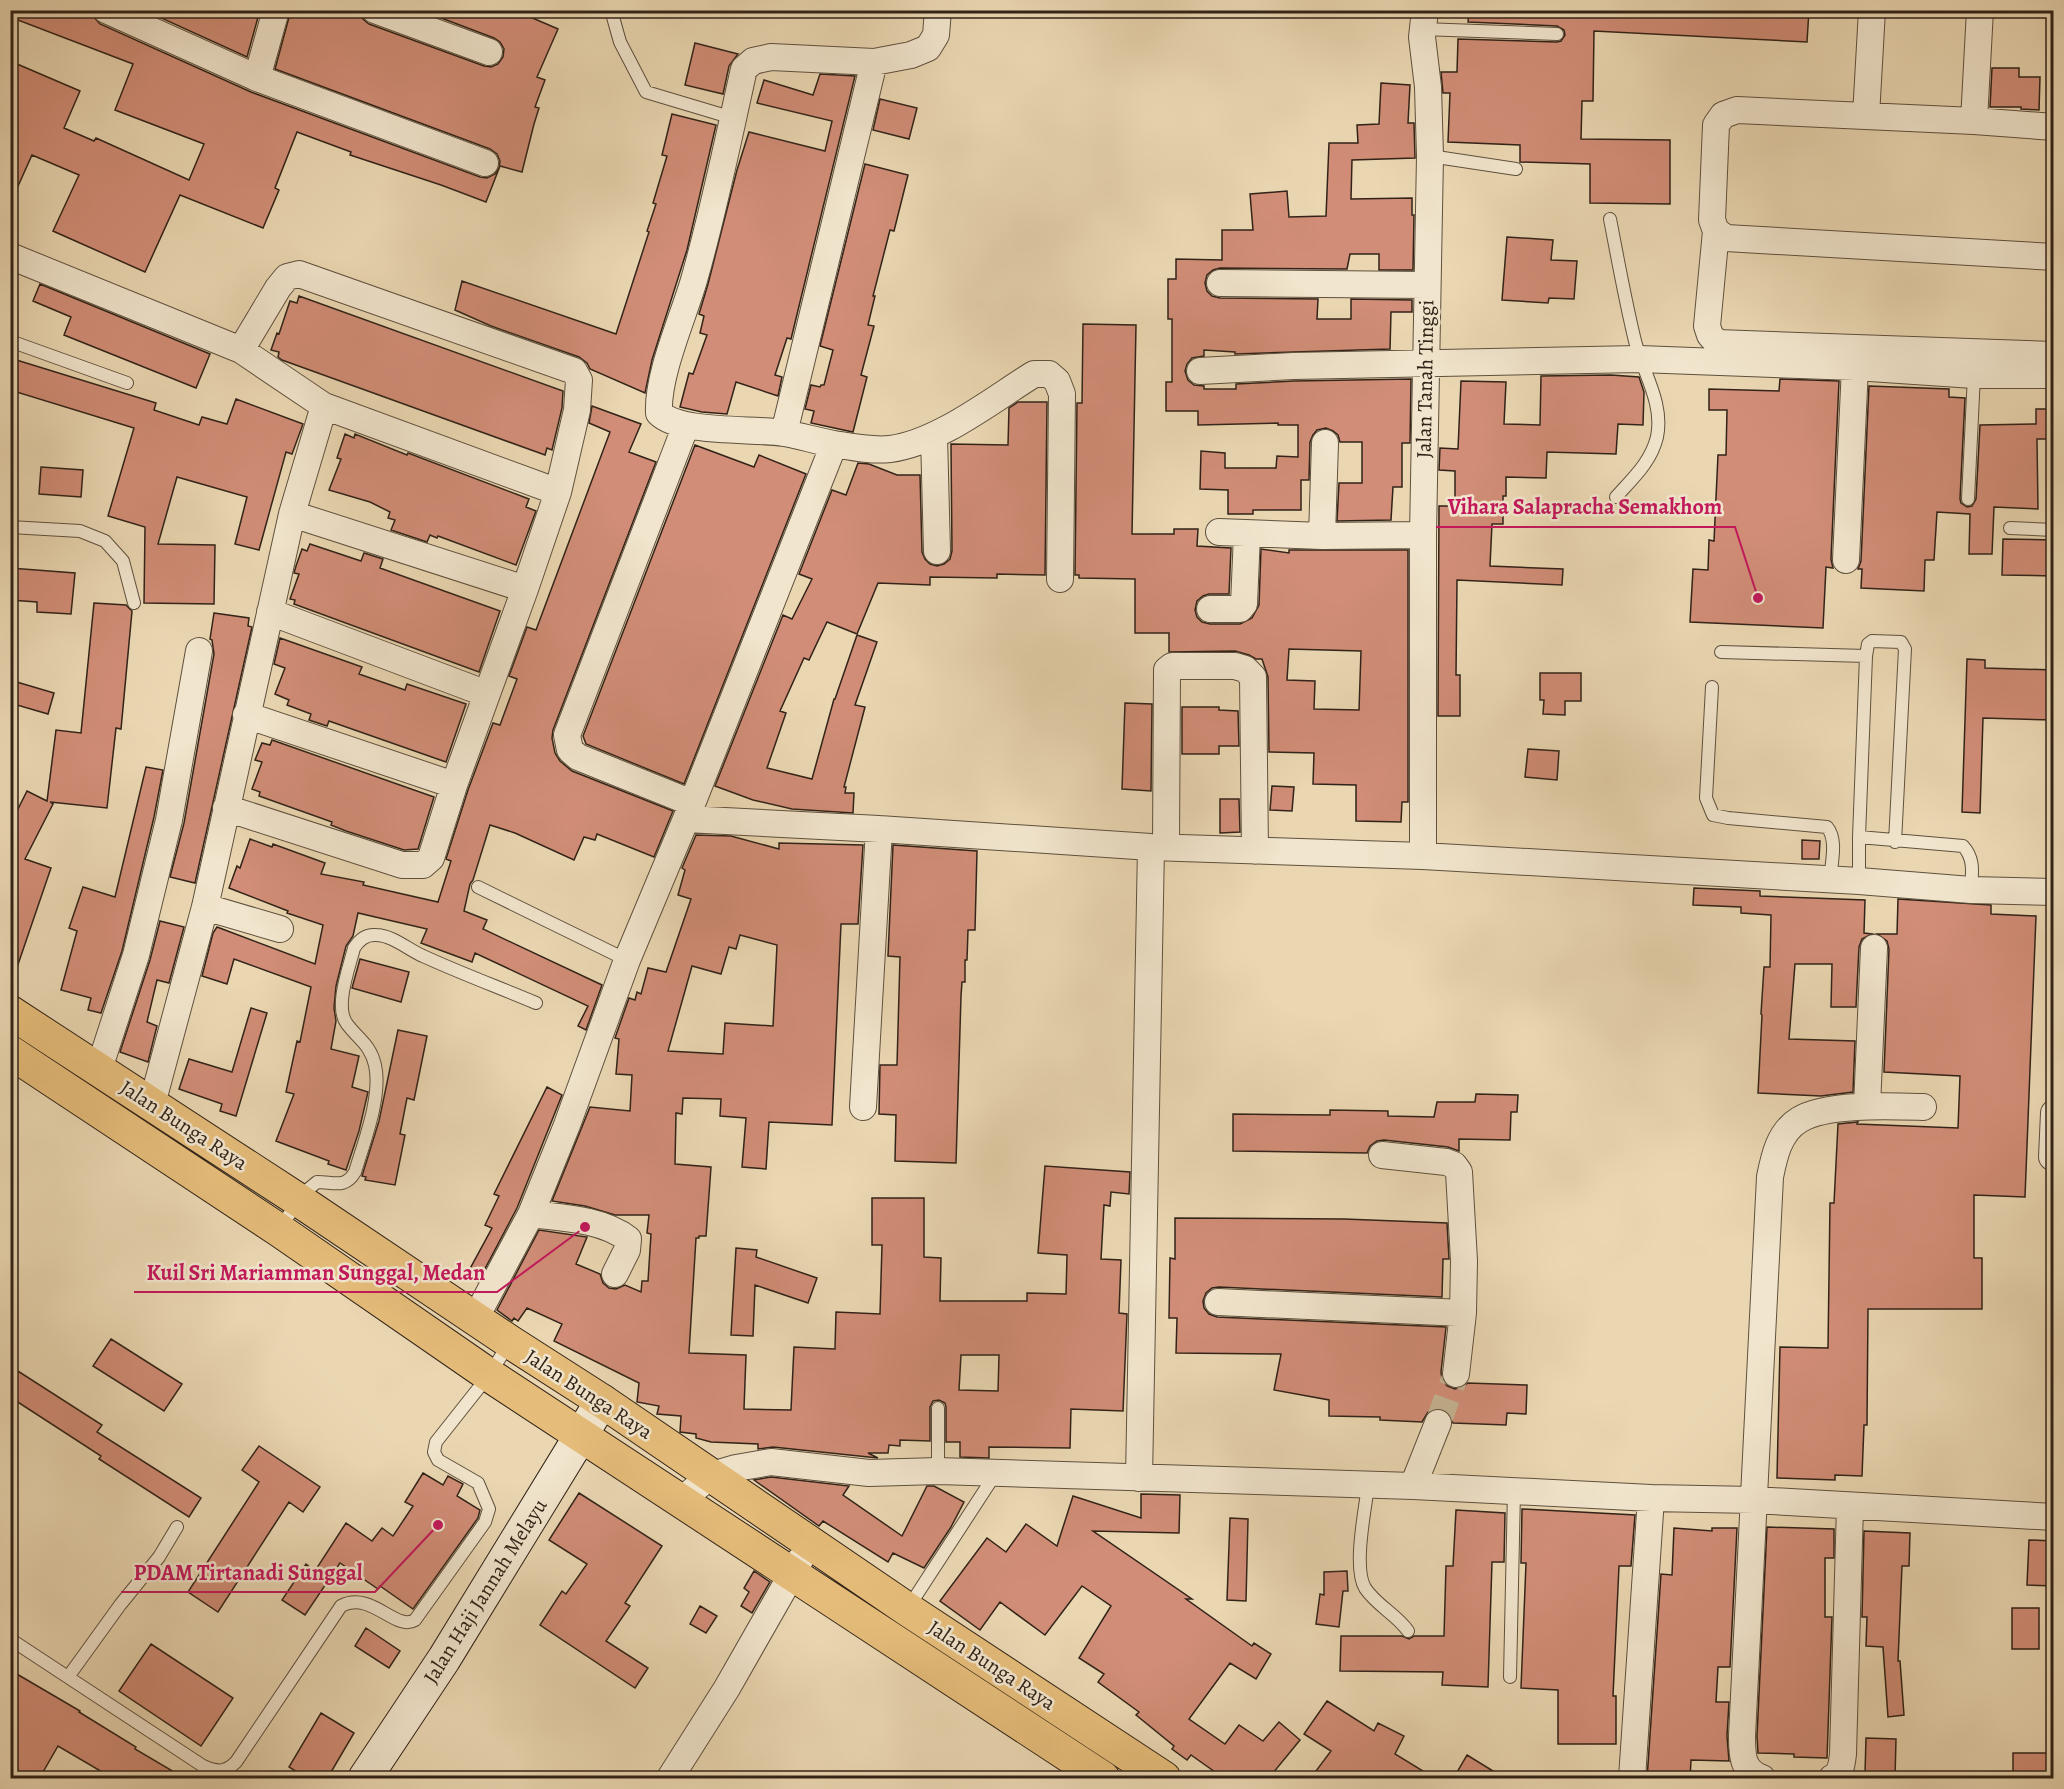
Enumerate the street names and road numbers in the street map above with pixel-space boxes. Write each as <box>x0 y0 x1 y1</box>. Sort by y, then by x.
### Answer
street label: Jalan Tanah Tinggi <box>1410 299 1440 459</box>
street label: Jalan Bunga Raya <box>115 1073 253 1177</box>
street label: Jalan Bunga Raya <box>520 1342 658 1446</box>
street label: Jalan Haji Jannah Melayu <box>417 1493 554 1689</box>
street label: Jalan Bunga Raya <box>923 1613 1061 1717</box>

